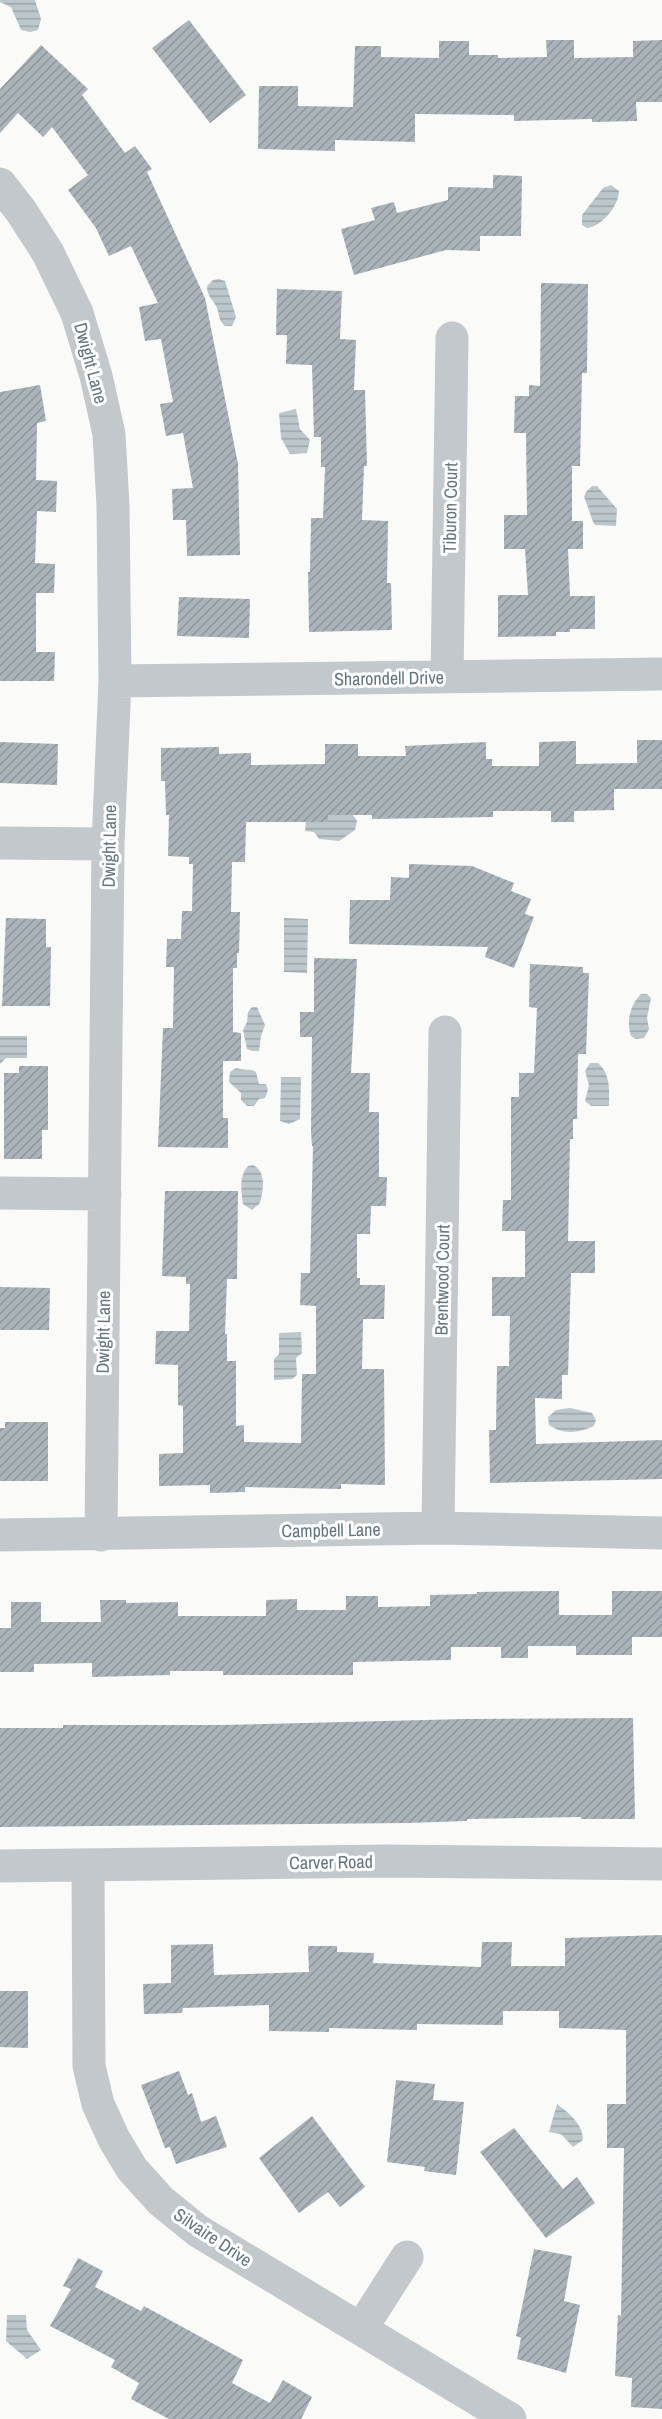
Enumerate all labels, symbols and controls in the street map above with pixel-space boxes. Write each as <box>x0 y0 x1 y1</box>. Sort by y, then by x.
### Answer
street label: Dwight Lane <box>68 320 114 406</box>
street label: Tiburon Court <box>437 462 463 554</box>
street label: Sharondell Drive <box>334 665 444 691</box>
street label: Dwight Lane <box>96 804 122 888</box>
street label: Brentwood Court <box>429 1224 455 1336</box>
street label: Dwight Lane <box>90 1290 116 1374</box>
street label: Campbell Lane <box>281 1517 381 1543</box>
street label: Carver Road <box>289 1849 373 1875</box>
street label: Silvaire Drive <box>169 2202 257 2272</box>

